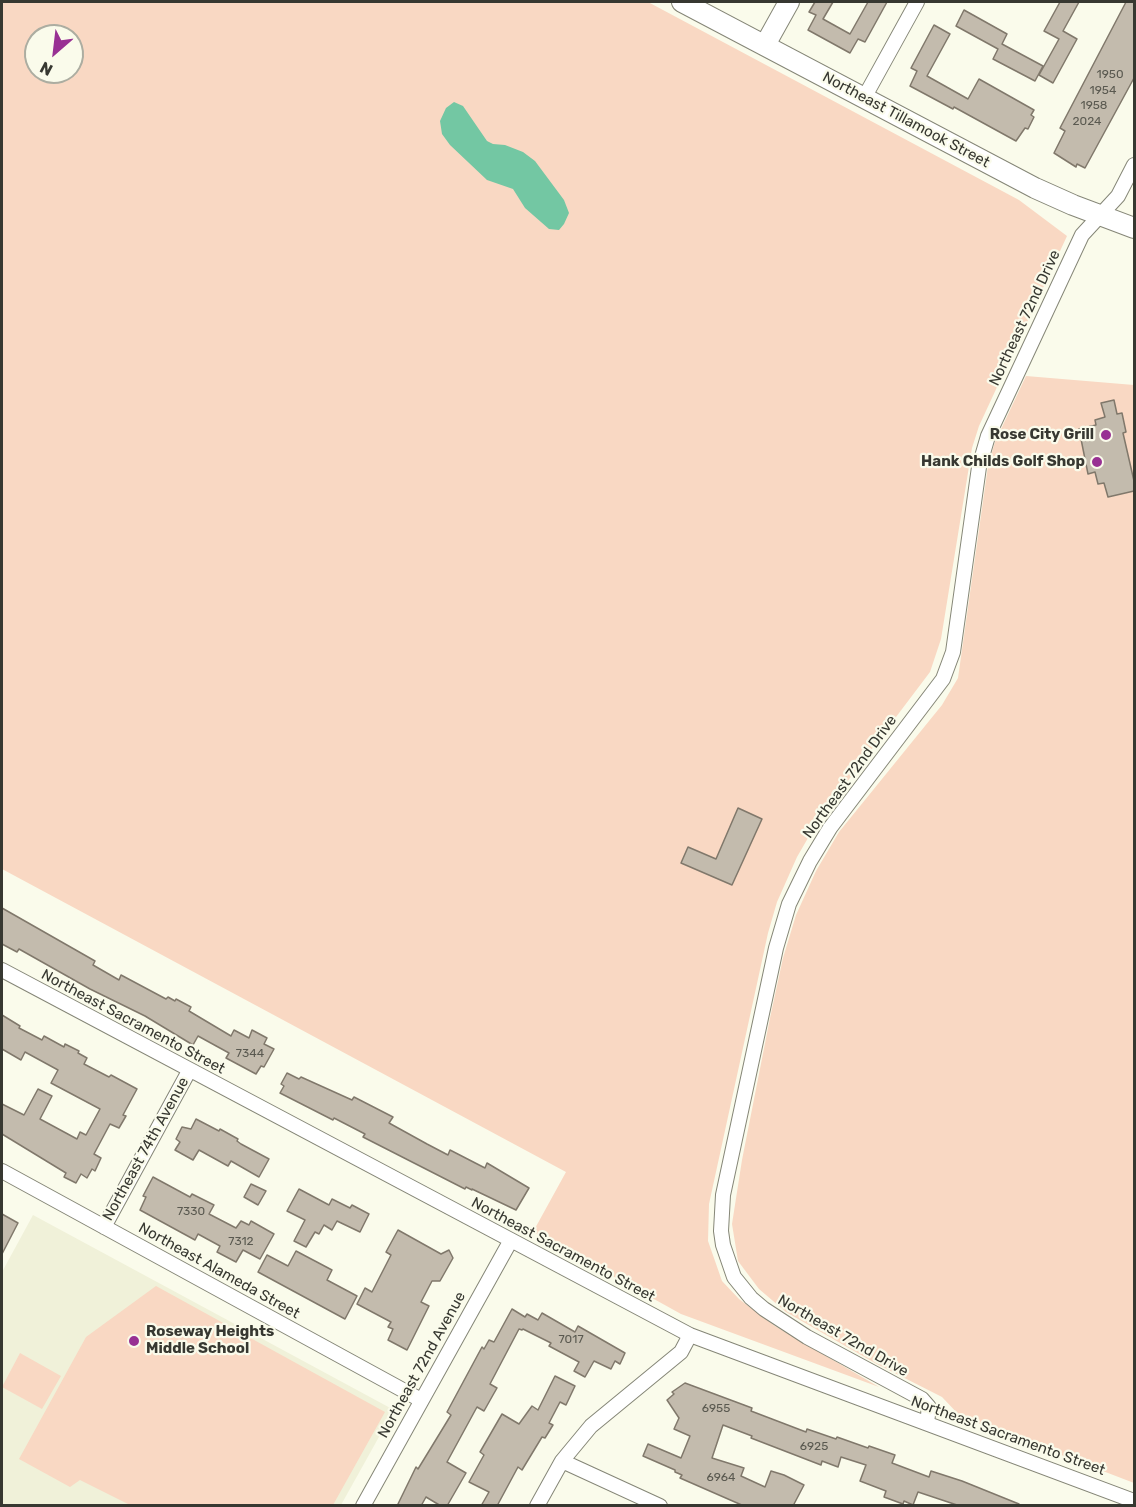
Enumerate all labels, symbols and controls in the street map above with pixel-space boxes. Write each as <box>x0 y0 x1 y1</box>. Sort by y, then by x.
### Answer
north arrow <box>24 24 84 84</box>
text: N <box>37 57 56 80</box>
street label: Northeast Tillamook Street <box>819 68 993 172</box>
house number: 1950 <box>1097 68 1123 82</box>
house number: 1954 <box>1090 84 1116 98</box>
house number: 1958 <box>1080 99 1108 113</box>
house number: 2024 <box>1072 115 1102 129</box>
street label: Northeast 72nd Drive <box>986 247 1064 389</box>
place label: Rose City Grill <box>990 426 1094 444</box>
marker: Rose City Grill <box>1099 428 1113 442</box>
place label: Hank Childs Golf Shop <box>921 453 1085 471</box>
marker: Hank Childs Golf Shop <box>1090 455 1104 469</box>
street label: Northeast 72nd Drive <box>799 712 901 842</box>
street label: Northeast Sacramento Street <box>38 966 228 1078</box>
house number: 7344 <box>236 1047 264 1061</box>
street label: Northeast 74th Avenue <box>99 1074 193 1224</box>
street label: Northeast Sacramento Street <box>468 1194 658 1306</box>
house number: 7330 <box>177 1205 205 1219</box>
street label: Northeast Alameda Street <box>135 1219 303 1323</box>
house number: 7312 <box>228 1235 254 1249</box>
street label: Northeast 72nd Avenue <box>374 1289 470 1441</box>
street label: Northeast 72nd Drive <box>774 1291 912 1381</box>
place label: Roseway Heights Middle School <box>146 1323 274 1358</box>
house number: 7017 <box>558 1333 584 1347</box>
marker: Roseway Heights Middle School <box>127 1334 141 1348</box>
street label: Northeast Sacramento Street <box>908 1392 1108 1480</box>
house number: 6955 <box>702 1402 730 1416</box>
house number: 6925 <box>800 1440 828 1454</box>
house number: 6964 <box>707 1471 735 1485</box>

